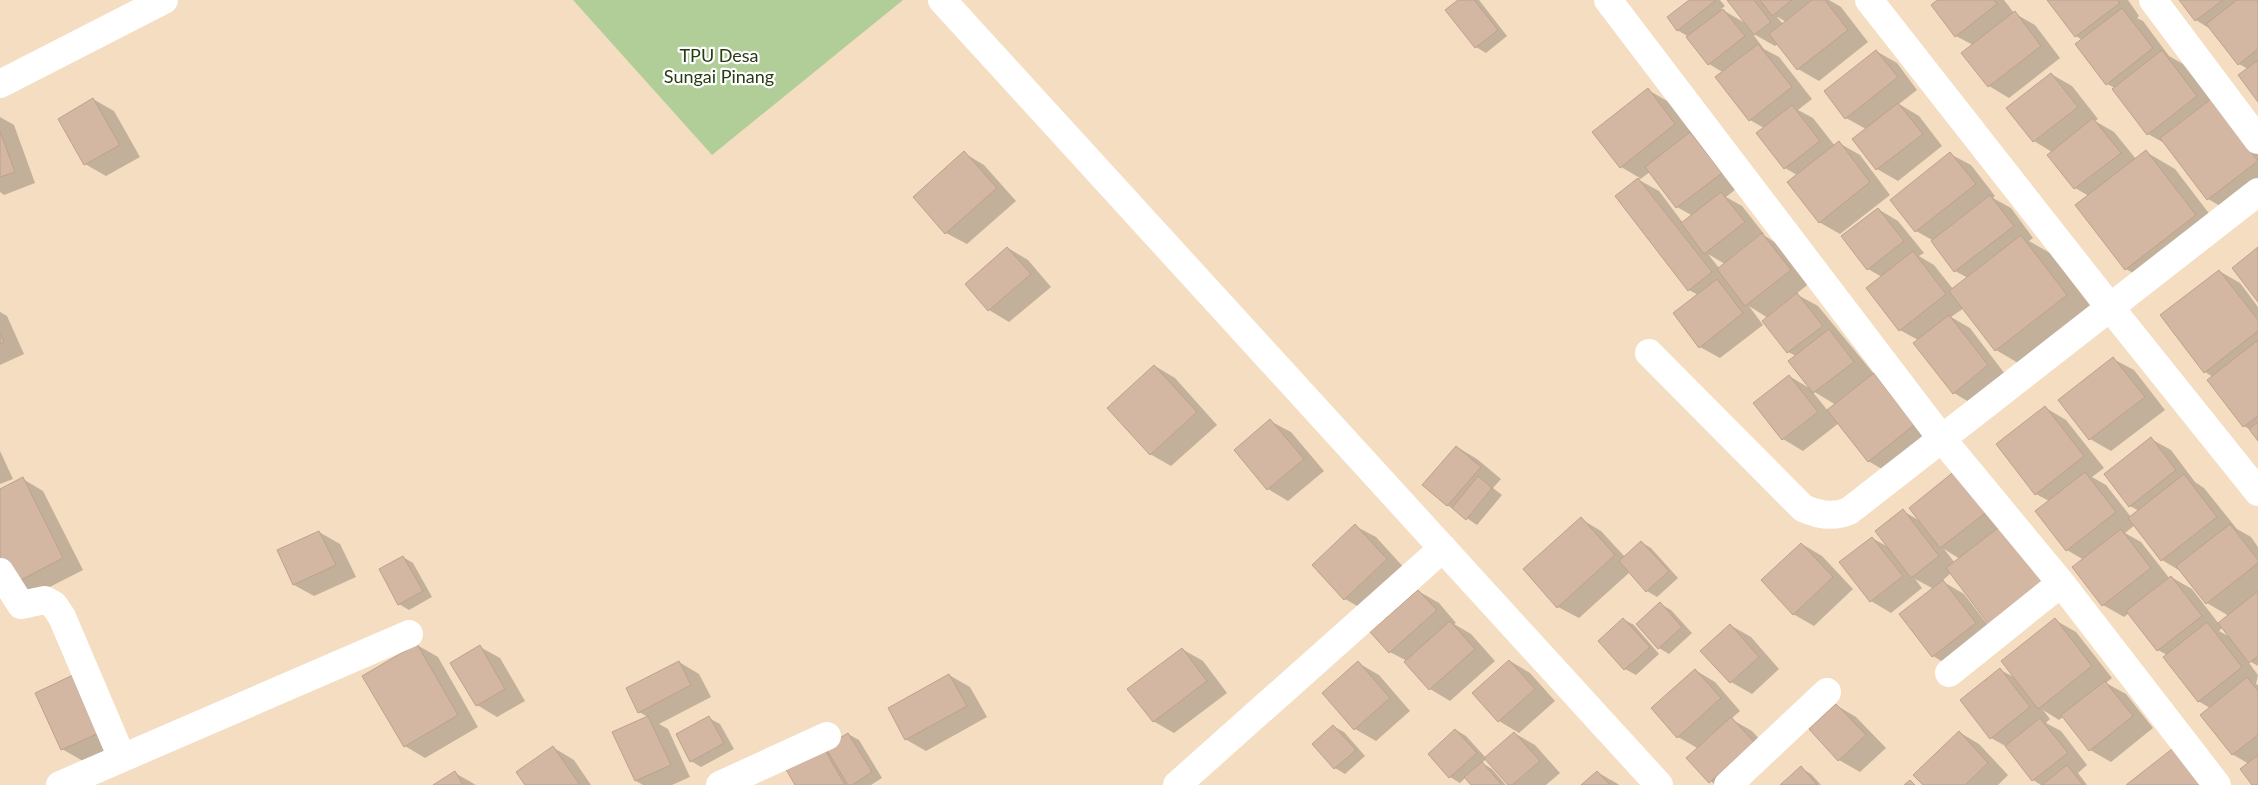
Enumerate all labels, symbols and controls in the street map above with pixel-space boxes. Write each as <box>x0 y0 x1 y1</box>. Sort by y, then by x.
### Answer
park label: TPU Desa Sungai Pinang <box>664 44 774 87</box>

